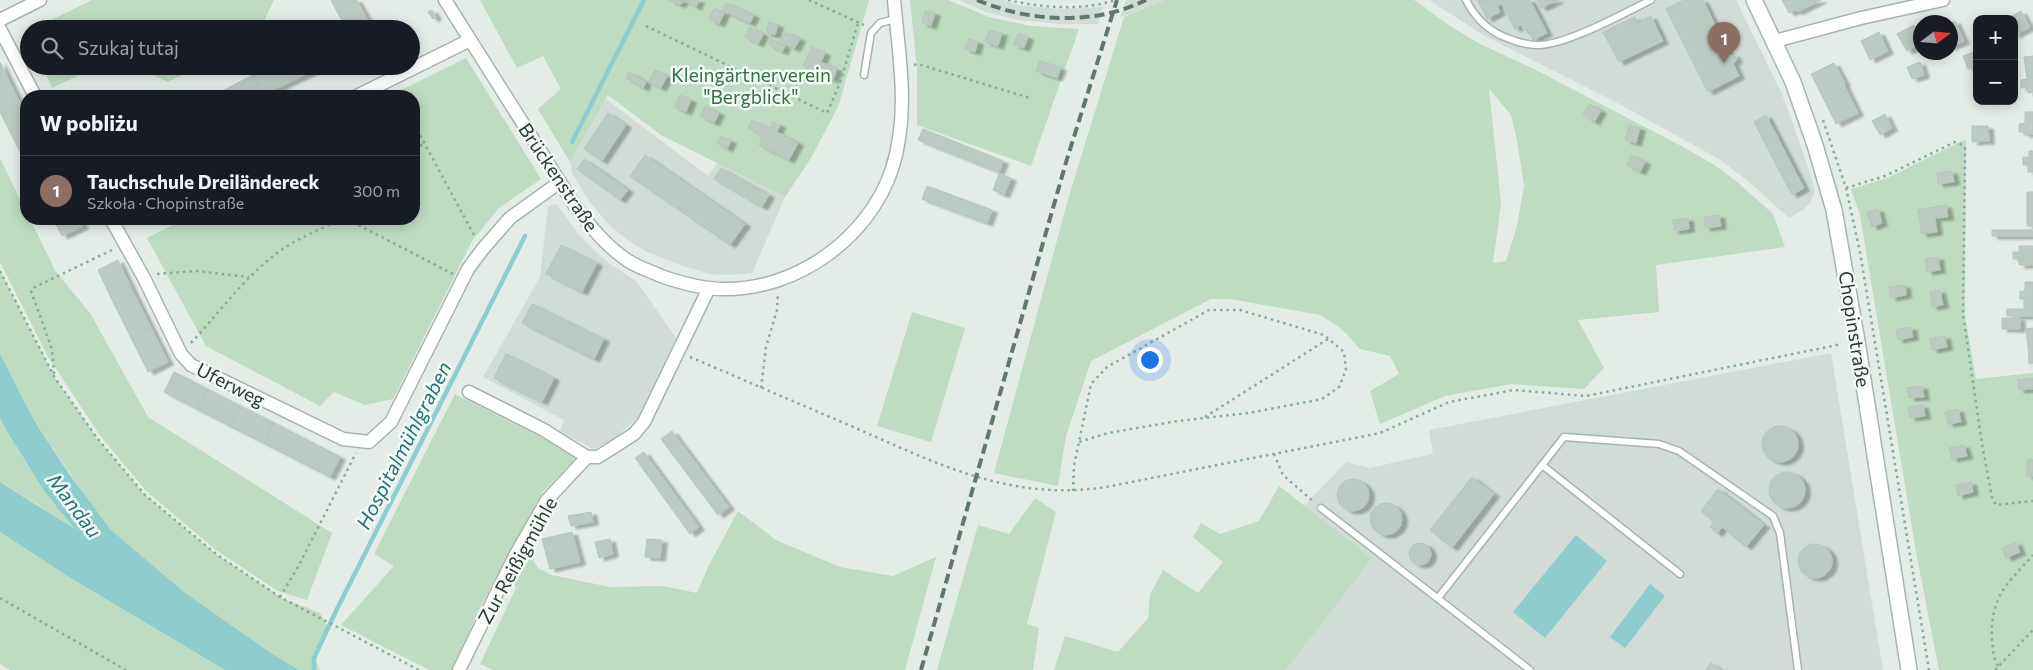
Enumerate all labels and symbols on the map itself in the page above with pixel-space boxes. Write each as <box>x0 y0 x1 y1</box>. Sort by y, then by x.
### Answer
north arrow <box>1913 15 1958 60</box>
pin: 1 <box>1708 22 1740 63</box>
park label: Kleingärtnerverein "Bergblick" <box>671 63 831 108</box>
street label: Brückenstraße <box>514 118 604 236</box>
street label: Chopinstraße <box>1834 269 1876 389</box>
your location <box>1137 347 1163 373</box>
street label: Uferweg <box>193 357 269 411</box>
water label: Hospitalmühlgraben <box>350 357 456 533</box>
water label: Mandau <box>43 468 107 542</box>
street label: Zur Reißigmühle <box>473 493 561 627</box>

